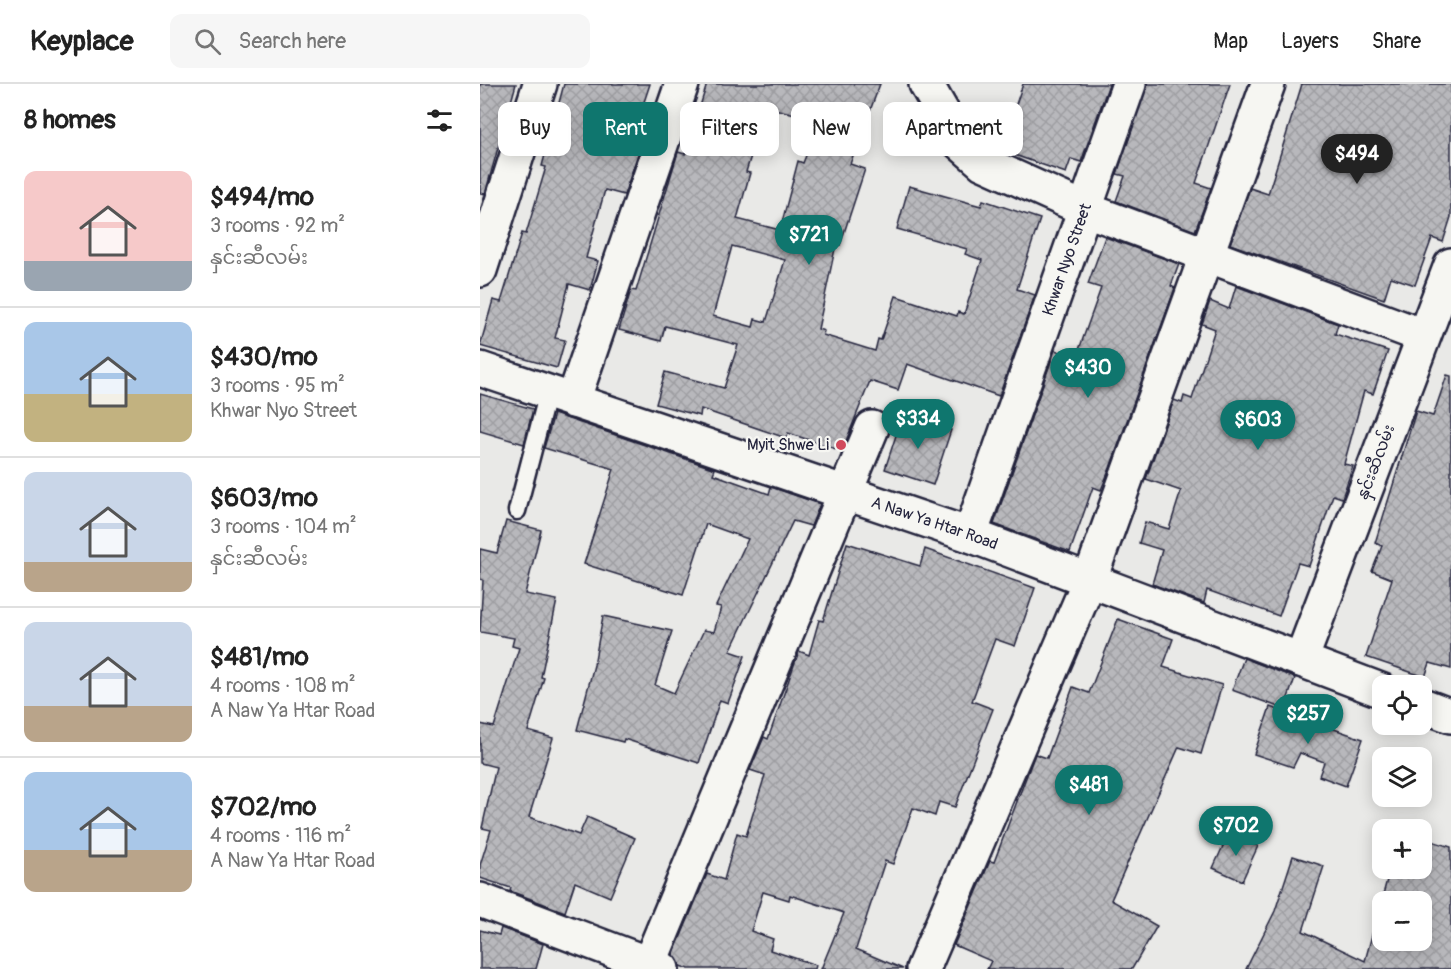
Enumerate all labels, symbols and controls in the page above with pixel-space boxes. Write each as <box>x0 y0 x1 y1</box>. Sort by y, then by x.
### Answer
search box <box>170 14 590 68</box>
text: Keyplace <box>30 24 134 59</box>
icon: search <box>191 25 224 58</box>
text: Search here <box>239 27 346 55</box>
text: Map <box>1213 28 1248 55</box>
text: Layers <box>1281 28 1339 55</box>
text: Share <box>1372 28 1421 55</box>
chip: Buy <box>498 102 571 156</box>
chip: Rent <box>583 102 668 156</box>
chip: Filters <box>680 102 779 156</box>
chip: New <box>791 102 871 156</box>
chip: Apartment <box>883 102 1023 156</box>
text: 8 homes <box>24 104 116 136</box>
icon: filters <box>423 104 456 137</box>
pin: $494 <box>1321 134 1393 185</box>
text: $494 <box>1335 141 1379 166</box>
text: $494/mo <box>210 181 314 213</box>
icon: home <box>72 195 144 267</box>
street label: Khwar Nyo Street <box>1038 200 1096 318</box>
text: 3 rooms · 92 m² <box>210 213 345 238</box>
pin: $721 <box>773 215 845 266</box>
text: $721 <box>789 222 829 247</box>
text: နှင်းဆီလမ်း <box>210 245 308 270</box>
text: $430/mo <box>210 341 318 373</box>
icon: home <box>72 346 144 418</box>
pin: $430 <box>1052 348 1124 399</box>
text: $430 <box>1064 355 1112 380</box>
text: 3 rooms · 95 m² <box>210 373 345 398</box>
text: Khwar Nyo Street <box>210 398 357 423</box>
pin: $334 <box>882 399 954 450</box>
pin: $603 <box>1222 400 1294 451</box>
text: $334 <box>896 406 940 431</box>
text: $603 <box>1234 407 1282 432</box>
street label: နှင်းဆီလမ်း <box>1351 421 1403 504</box>
place label: Myit Shwe Li <box>747 435 829 455</box>
marker: Myit Shwe Li <box>834 438 848 452</box>
text: $603/mo <box>210 482 318 514</box>
street label: A Naw Ya Htar Road <box>869 492 1001 555</box>
icon: home <box>72 496 144 568</box>
text: 3 rooms · 104 m² <box>210 514 357 539</box>
text: နှင်းဆီလမ်း <box>210 546 308 571</box>
text: $481/mo <box>210 641 309 673</box>
icon: home <box>72 646 144 718</box>
text: 4 rooms · 108 m² <box>210 673 356 698</box>
map controls <box>1372 675 1432 951</box>
button: locate <box>1372 675 1432 735</box>
pin: $257 <box>1272 694 1344 745</box>
text: A Naw Ya Htar Road <box>210 698 375 723</box>
text: $257 <box>1286 701 1330 726</box>
button: layers <box>1372 747 1432 807</box>
pin: $481 <box>1053 765 1125 816</box>
text: $481 <box>1069 772 1109 797</box>
text: $702/mo <box>210 791 317 823</box>
icon: home <box>72 796 144 868</box>
pin: $702 <box>1200 806 1272 857</box>
text: $702 <box>1213 813 1259 838</box>
button: + <box>1372 819 1432 879</box>
text: 4 rooms · 116 m² <box>210 823 351 848</box>
text: A Naw Ya Htar Road <box>210 848 375 873</box>
button: − <box>1372 891 1432 951</box>

